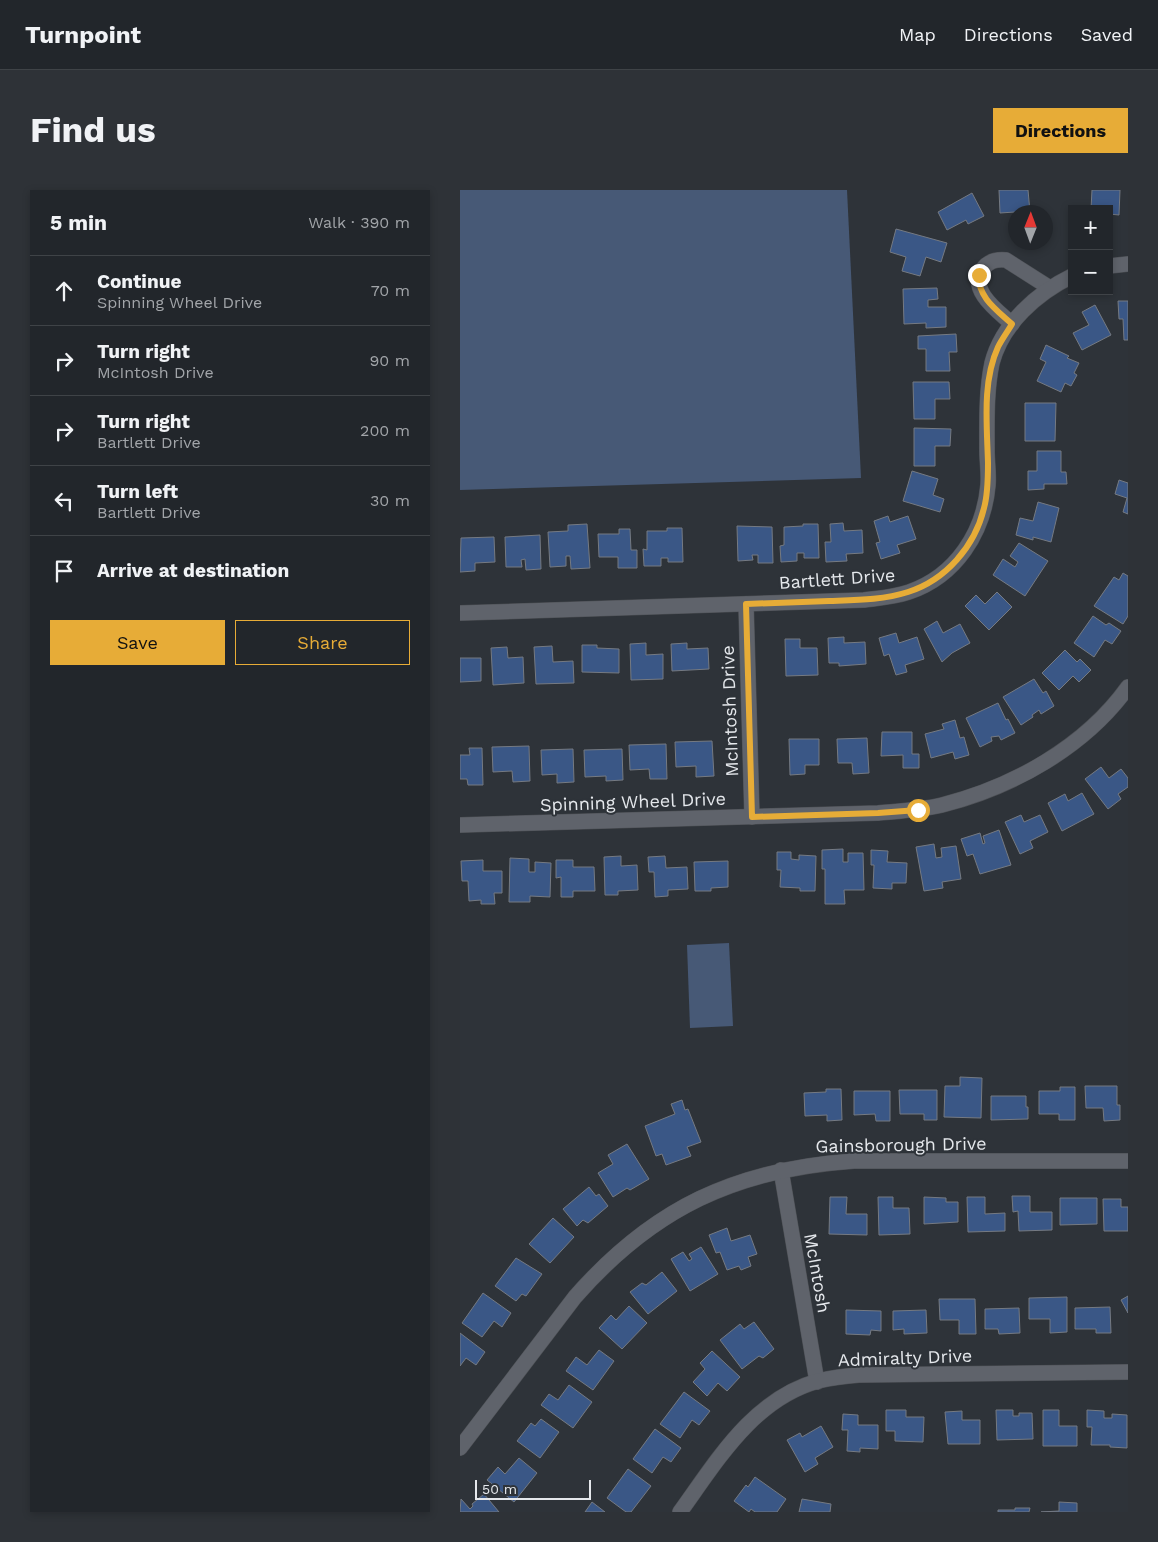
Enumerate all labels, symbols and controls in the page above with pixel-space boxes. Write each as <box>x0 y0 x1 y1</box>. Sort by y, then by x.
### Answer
text: Turnpoint <box>25 21 141 49</box>
text: Map <box>899 24 936 45</box>
text: Directions <box>964 24 1053 45</box>
text: Saved <box>1081 24 1133 45</box>
button: Directions <box>993 108 1128 153</box>
text: Find us <box>30 109 156 151</box>
north arrow <box>1008 205 1053 250</box>
map controls <box>1068 205 1113 295</box>
button: + <box>1068 205 1113 250</box>
text: 5 min <box>50 210 107 235</box>
text: Walk · 390 m <box>308 213 410 232</box>
button: − <box>1068 250 1113 295</box>
route end <box>968 264 991 287</box>
text: Continue <box>97 270 181 293</box>
icon: ahead <box>50 277 78 305</box>
text: 70 m <box>371 281 410 300</box>
text: Spinning Wheel Drive <box>97 293 262 312</box>
text: Turn right <box>97 340 190 363</box>
icon: right <box>50 347 78 375</box>
text: 90 m <box>369 351 410 370</box>
text: McIntosh Drive <box>97 363 214 382</box>
text: Turn right <box>97 410 190 433</box>
icon: right <box>50 417 78 445</box>
text: 200 m <box>360 421 410 440</box>
text: Bartlett Drive <box>97 433 201 452</box>
text: Turn left <box>97 480 178 503</box>
icon: left <box>50 487 78 515</box>
text: 30 m <box>370 491 410 510</box>
text: Bartlett Drive <box>97 503 201 522</box>
icon: arrive <box>50 557 78 585</box>
text: Arrive at destination <box>97 559 289 582</box>
street label: Bartlett Drive <box>778 564 896 593</box>
button: Save <box>50 620 225 665</box>
button: Share <box>235 620 410 665</box>
street label: McIntosh Drive <box>717 645 742 777</box>
street label: Spinning Wheel Drive <box>540 788 726 815</box>
route start <box>907 799 930 822</box>
street label: Gainsborough Drive <box>815 1133 987 1156</box>
street label: McIntosh <box>800 1231 835 1314</box>
street label: Admiralty Drive <box>837 1345 973 1370</box>
scale bar <box>475 1477 591 1500</box>
text: 50 m <box>482 1481 517 1497</box>

